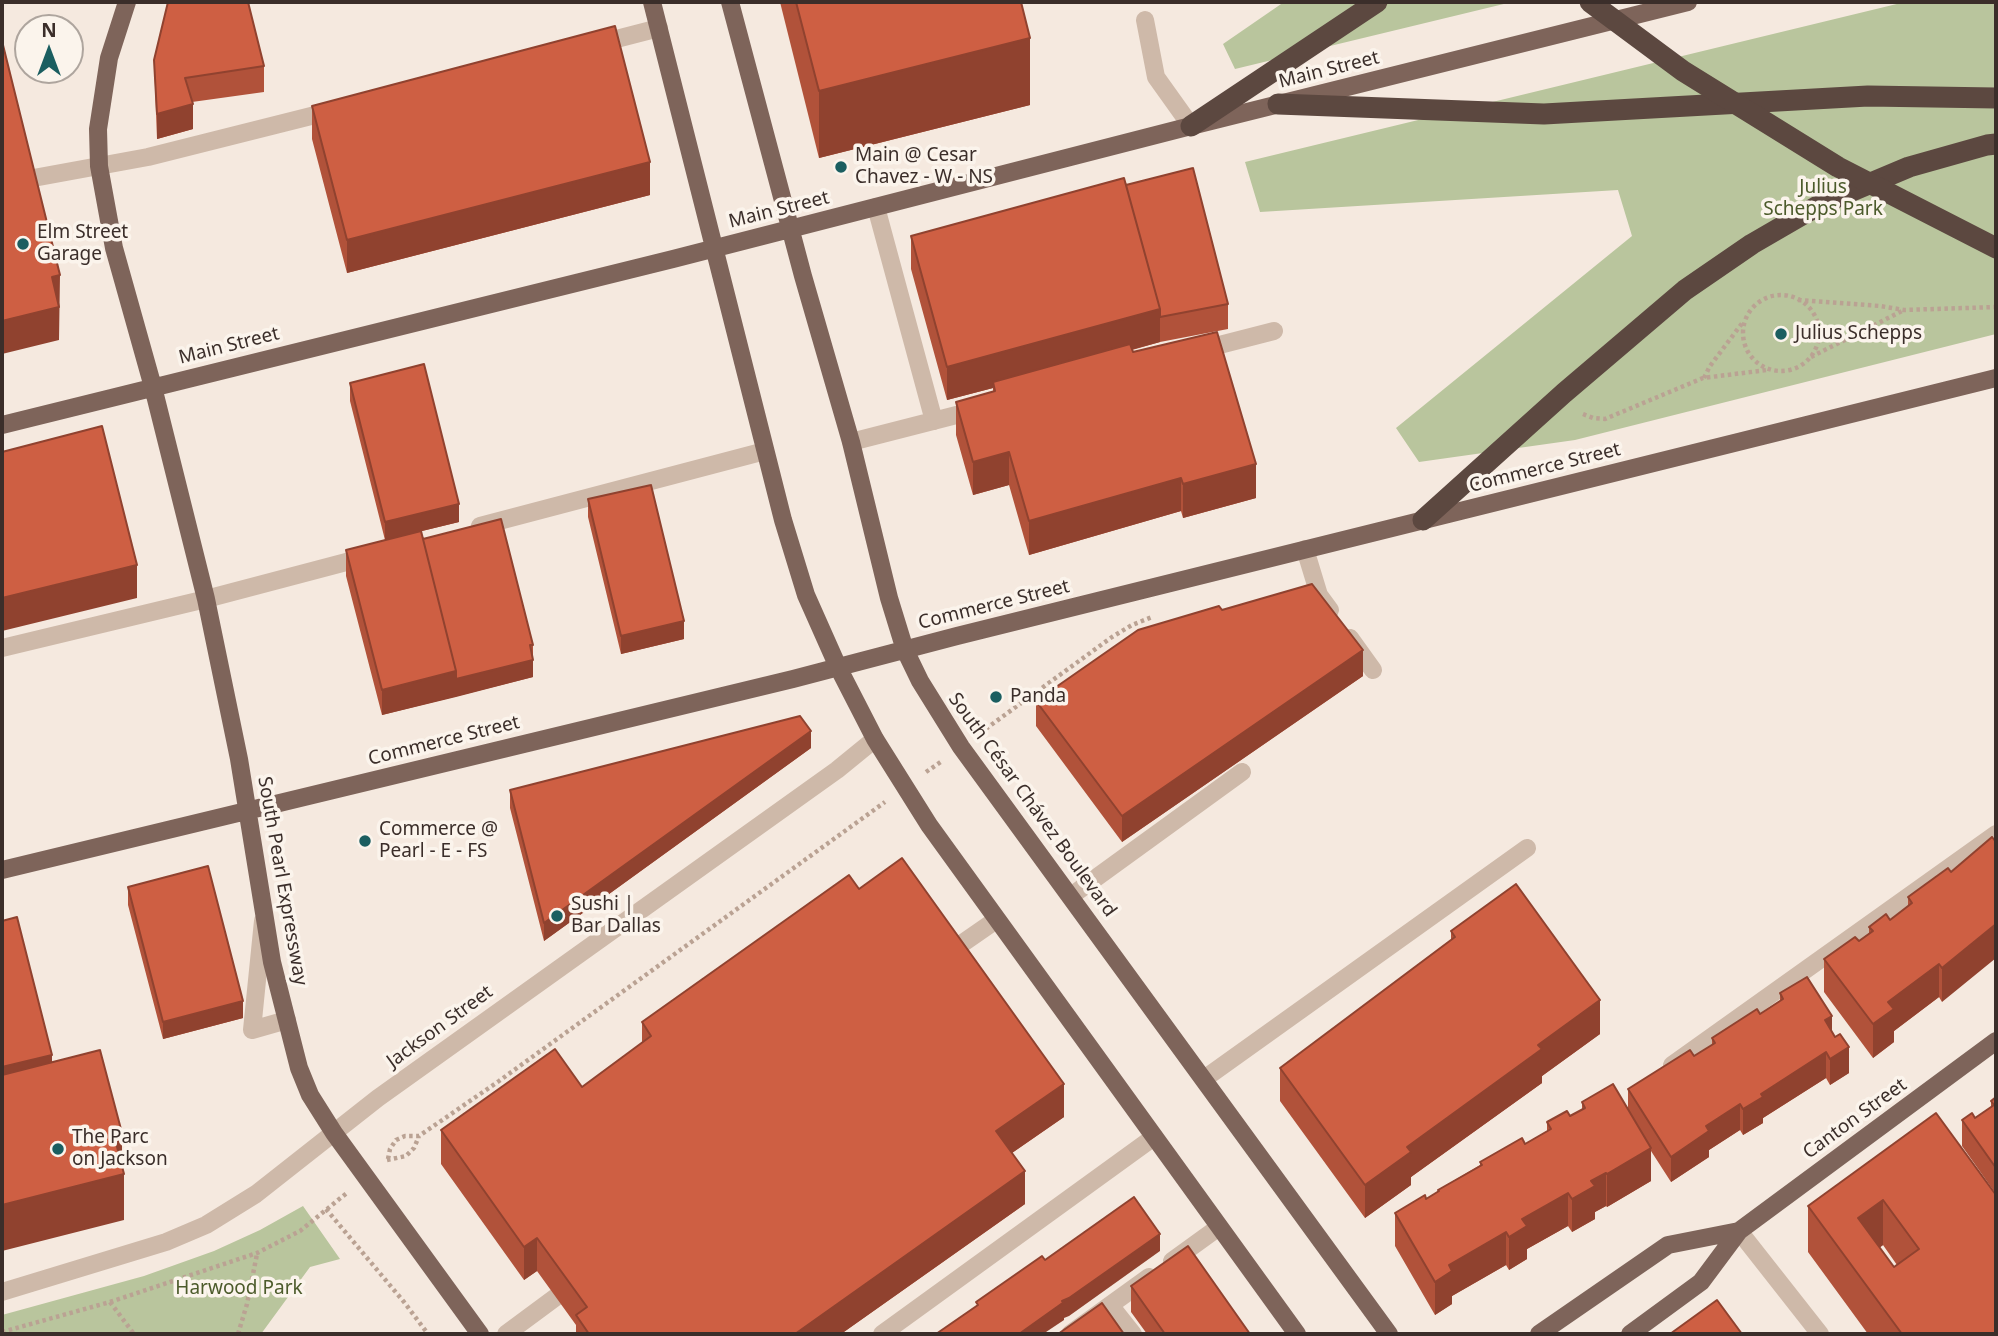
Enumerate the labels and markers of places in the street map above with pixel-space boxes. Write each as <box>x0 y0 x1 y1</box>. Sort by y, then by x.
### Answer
place label: Main @ Cesar Chavez - W - NS <box>855 145 993 189</box>
marker: Main @ Cesar Chavez - W - NS <box>833 159 849 175</box>
place label: Elm Street Garage <box>37 222 128 266</box>
marker: Elm Street Garage <box>15 236 31 252</box>
place label: Julius Schepps <box>1795 323 1922 345</box>
marker: Julius Schepps <box>1773 326 1789 342</box>
place label: Panda <box>1010 686 1066 708</box>
marker: Panda <box>988 689 1004 705</box>
place label: Commerce @ Pearl - E - FS <box>379 819 498 863</box>
marker: Commerce @ Pearl - E - FS <box>357 833 373 849</box>
place label: Sushi | Bar Dallas <box>571 894 661 938</box>
marker: Sushi | Bar Dallas <box>549 908 565 924</box>
place label: The Parc on Jackson <box>72 1127 168 1171</box>
marker: The Parc on Jackson <box>50 1141 66 1157</box>

